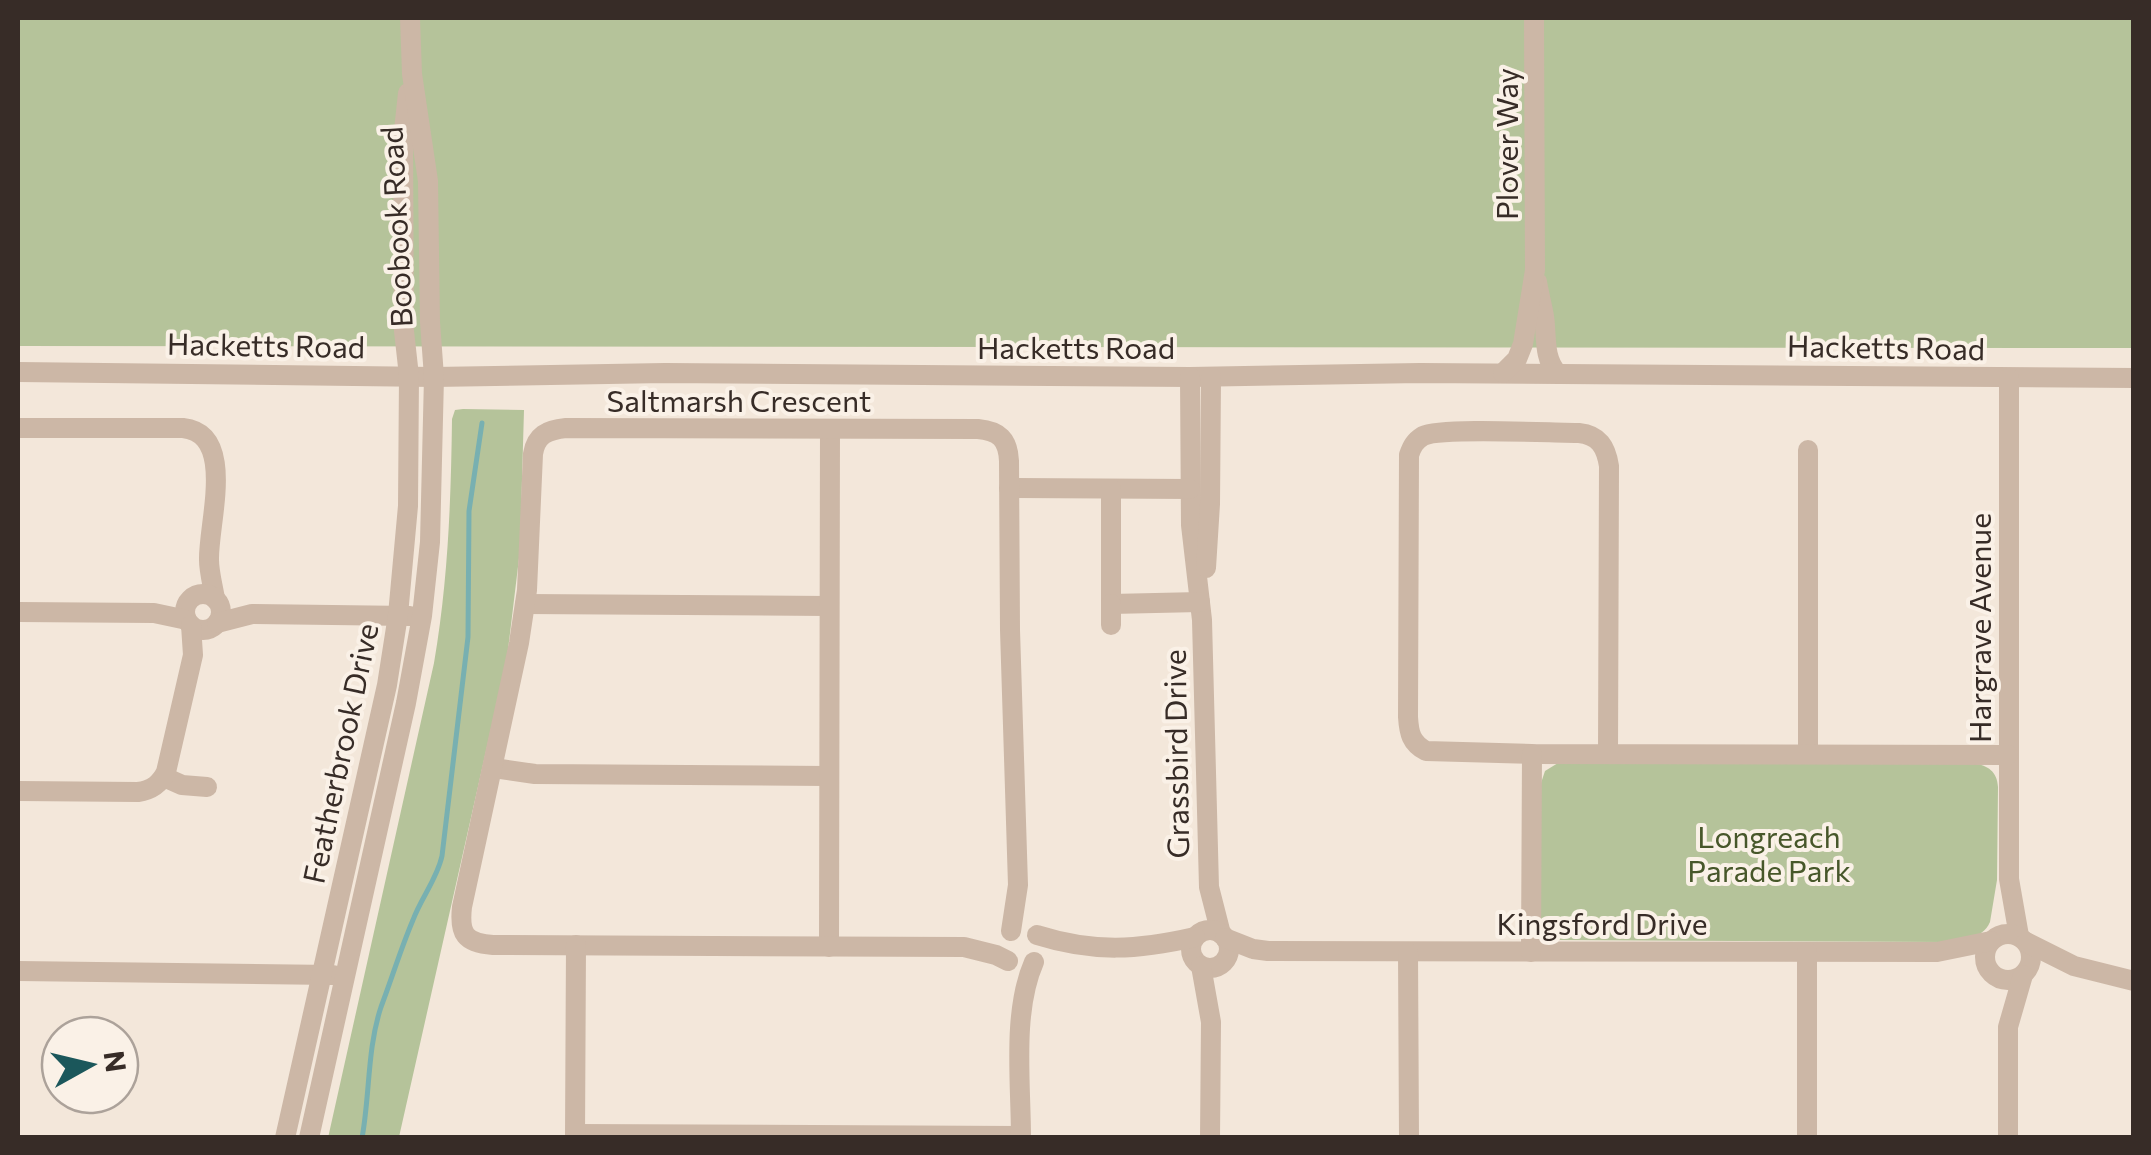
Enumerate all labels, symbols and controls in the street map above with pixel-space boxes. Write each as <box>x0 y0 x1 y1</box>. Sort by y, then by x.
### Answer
street label: Plover Way <box>1487 68 1524 220</box>
street label: Boobook Road <box>371 126 419 328</box>
street label: Hacketts Road <box>167 324 365 364</box>
street label: Hacketts Road <box>1787 326 1985 366</box>
street label: Hacketts Road <box>977 328 1175 365</box>
street label: Saltmarsh Crescent <box>607 381 871 418</box>
street label: Hargrave Avenue <box>1960 513 1997 743</box>
street label: Featherbrook Drive <box>293 620 385 886</box>
street label: Grassbird Drive <box>1155 649 1195 859</box>
park label: Longreach Parade Park <box>1687 817 1851 888</box>
street label: Kingsford Drive <box>1497 904 1707 941</box>
north arrow <box>40 1015 140 1115</box>
text: N <box>97 1049 134 1074</box>

